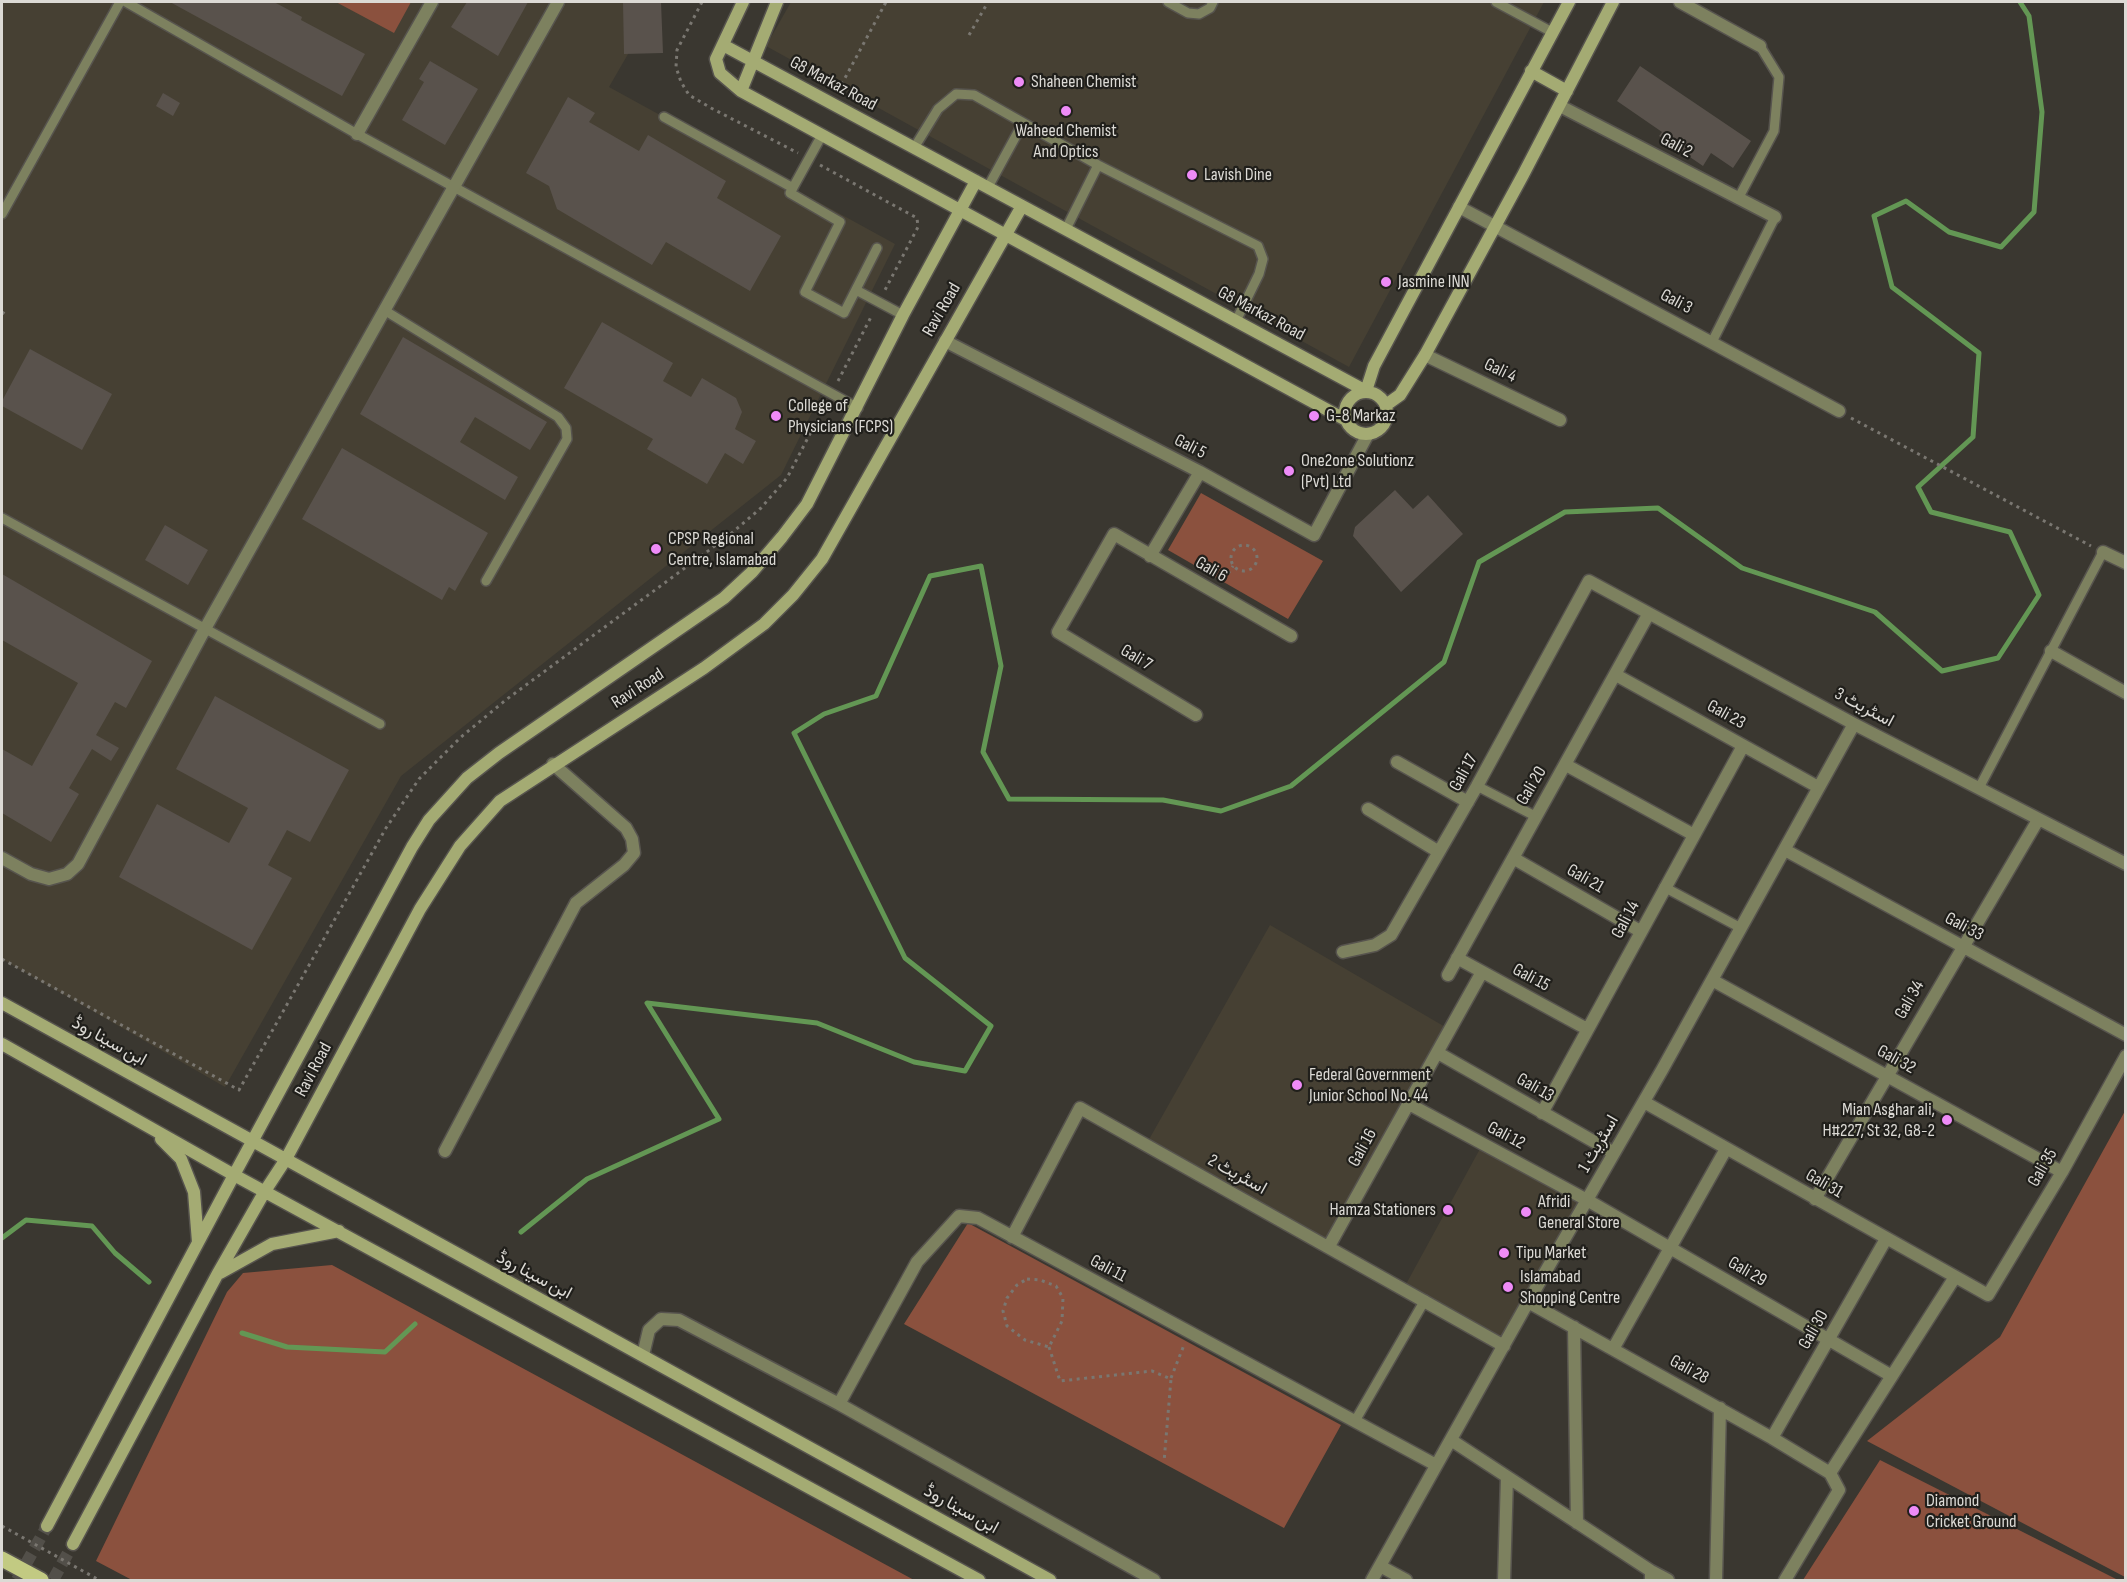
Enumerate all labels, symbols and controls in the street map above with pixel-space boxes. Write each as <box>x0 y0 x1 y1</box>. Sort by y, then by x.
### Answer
street label: G8 Markaz Road <box>786 52 880 116</box>
place label: Shaheen Chemist <box>1031 71 1137 93</box>
marker: Shaheen Chemist <box>1012 75 1026 89</box>
marker: Waheed Chemist And Optics <box>1059 104 1073 118</box>
place label: Waheed Chemist And Optics <box>1015 120 1117 162</box>
street label: Gali 2 <box>1656 129 1696 163</box>
place label: Lavish Dine <box>1204 164 1272 186</box>
marker: Lavish Dine <box>1185 168 1199 182</box>
place label: Jasmine INN <box>1398 271 1470 293</box>
marker: Jasmine INN <box>1379 275 1393 289</box>
street label: Ravi Road <box>918 279 966 341</box>
street label: G8 Markaz Road <box>1214 282 1308 346</box>
street label: Gali 3 <box>1656 285 1696 319</box>
street label: Gali 4 <box>1480 354 1520 388</box>
place label: College of Physicians (FCPS) <box>788 395 893 438</box>
place label: G-8 Markaz <box>1326 405 1395 427</box>
marker: College of Physicians (FCPS) <box>769 409 783 423</box>
marker: G-8 Markaz <box>1307 409 1321 423</box>
street label: Gali 5 <box>1170 430 1210 464</box>
place label: One2one Solutionz (Pvt) Ltd <box>1301 450 1414 492</box>
marker: One2one Solutionz (Pvt) Ltd <box>1282 464 1296 478</box>
place label: CPSP Regional Centre, Islamabad <box>668 528 776 570</box>
marker: CPSP Regional Centre, Islamabad <box>649 542 663 556</box>
street label: Gali 6 <box>1191 552 1231 588</box>
street label: Gali 7 <box>1116 640 1156 676</box>
street label: Ravi Road <box>608 664 668 714</box>
street label: اسٹریٹ 3 <box>1831 683 1897 733</box>
street label: Gali 23 <box>1703 696 1749 734</box>
street label: Gali 17 <box>1445 751 1483 795</box>
street label: Gali 20 <box>1512 763 1552 809</box>
street label: Gali 21 <box>1562 860 1608 898</box>
street label: Gali 14 <box>1607 897 1645 943</box>
street label: Gali 33 <box>1941 908 1987 946</box>
street label: Gali 15 <box>1509 959 1553 997</box>
street label: Gali 34 <box>1890 977 1930 1023</box>
street label: ابن سینا روڈ <box>68 1013 150 1071</box>
street label: Ravi Road <box>291 1039 337 1101</box>
street label: Gali 32 <box>1873 1041 1919 1079</box>
place label: Federal Government Junior School No. 44 <box>1309 1064 1431 1106</box>
street label: Gali 13 <box>1512 1069 1558 1107</box>
marker: Federal Government Junior School No. 44 <box>1290 1078 1304 1092</box>
place label: Mian Asghar ali, H#227, St 32, G8-2 <box>1823 1099 1935 1142</box>
street label: اسٹریٹ 1 <box>1574 1111 1624 1177</box>
marker: Mian Asghar ali, H#227, St 32, G8-2 <box>1940 1113 1954 1127</box>
street label: Gali 12 <box>1483 1117 1529 1155</box>
street label: Gali 16 <box>1344 1125 1382 1171</box>
street label: Gali 35 <box>2024 1145 2062 1191</box>
street label: اسٹریٹ 2 <box>1204 1150 1270 1200</box>
street label: Gali 31 <box>1801 1165 1847 1203</box>
place label: Afridi General Store <box>1538 1191 1620 1234</box>
place label: Hamza Stationers <box>1329 1199 1436 1221</box>
marker: Hamza Stationers <box>1441 1203 1455 1217</box>
marker: Afridi General Store <box>1519 1205 1533 1219</box>
place label: Tipu Market <box>1516 1242 1587 1264</box>
marker: Tipu Market <box>1497 1246 1511 1260</box>
street label: ابن سینا روڈ <box>493 1247 575 1305</box>
street label: Gali 11 <box>1086 1250 1130 1288</box>
street label: Gali 29 <box>1724 1252 1770 1292</box>
place label: Islamabad Shopping Centre <box>1520 1266 1620 1308</box>
marker: Islamabad Shopping Centre <box>1501 1280 1515 1294</box>
street label: Gali 30 <box>1794 1307 1834 1353</box>
street label: Gali 28 <box>1666 1351 1712 1389</box>
street label: ابن سینا روڈ <box>920 1481 1002 1539</box>
place label: Diamond Cricket Ground <box>1926 1490 2017 1532</box>
marker: Diamond Cricket Ground <box>1907 1504 1921 1518</box>

